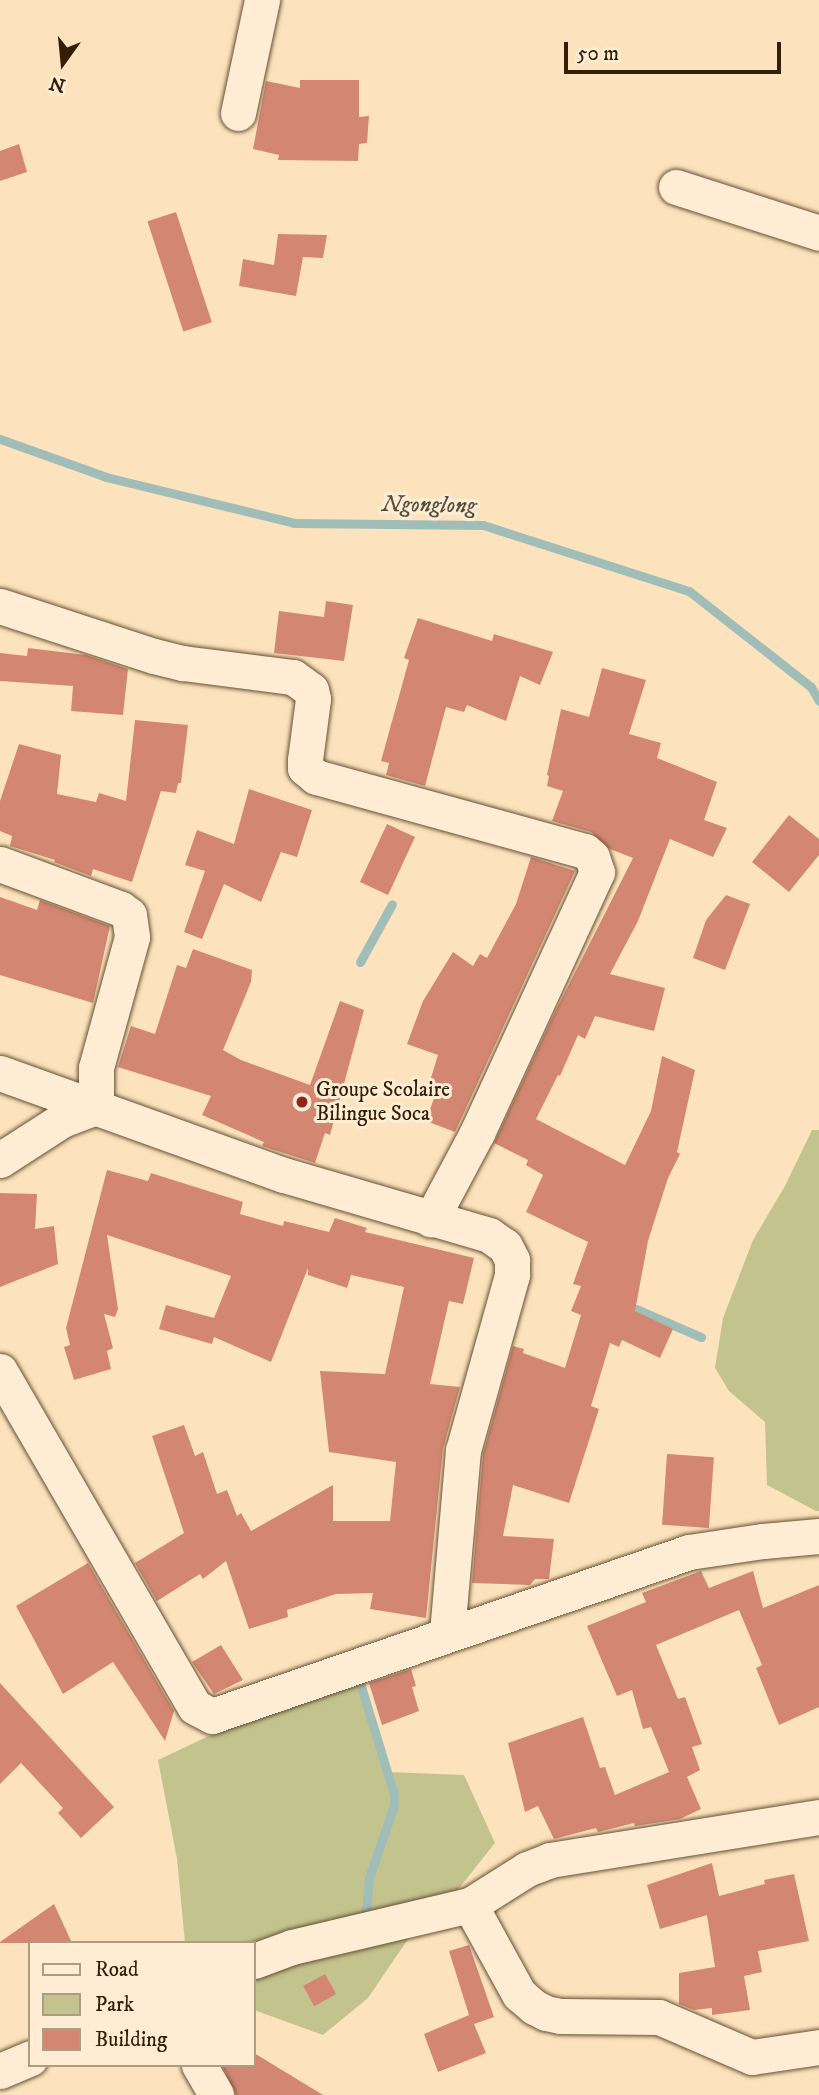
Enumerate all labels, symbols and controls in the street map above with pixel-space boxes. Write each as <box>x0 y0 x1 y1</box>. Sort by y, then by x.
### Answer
north arrow <box>28 28 98 98</box>
scale bar <box>567 28 784 72</box>
text: 50 m <box>577 41 619 67</box>
text: N <box>47 71 68 97</box>
water label: Ngonglong <box>382 491 476 521</box>
place label: Groupe Scolaire Bilingue Soca <box>316 1077 450 1127</box>
marker: Groupe Scolaire Bilingue Soca <box>294 1094 310 1110</box>
legend <box>28 1941 256 2067</box>
text: Road <box>95 1957 139 1983</box>
text: Park <box>95 1992 134 2018</box>
text: Building <box>95 2027 167 2053</box>

